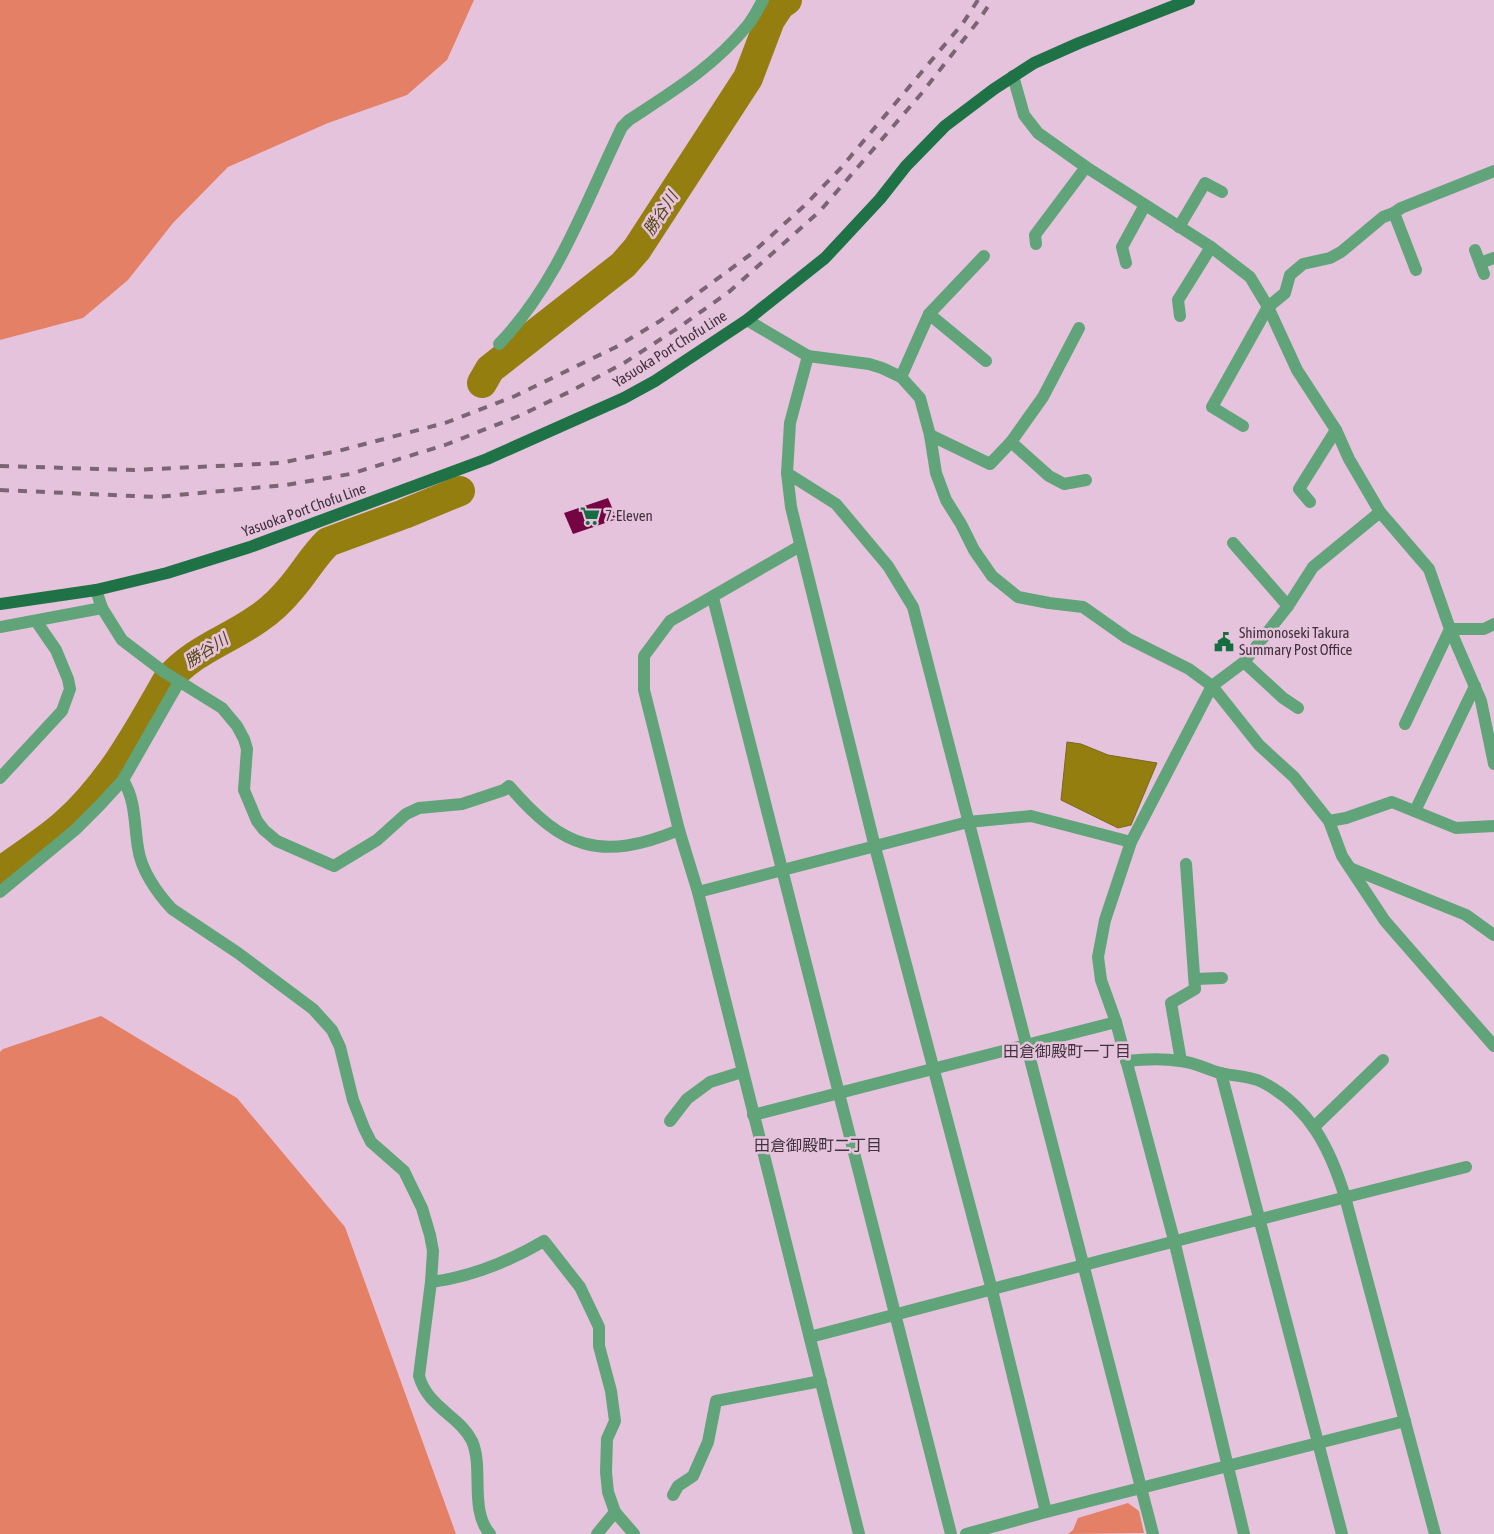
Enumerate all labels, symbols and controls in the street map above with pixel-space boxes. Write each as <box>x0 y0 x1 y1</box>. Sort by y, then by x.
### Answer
water label: 勝谷川 <box>639 186 682 238</box>
street label: Yasuoka Port Chofu Line <box>610 307 730 390</box>
street label: Yasuoka Port Chofu Line <box>239 479 368 540</box>
supermarket icon: 7-Eleven <box>579 505 601 527</box>
place label: 7-Eleven <box>605 507 653 524</box>
place label: Shimonoseki Takura Summary Post Office <box>1239 624 1353 658</box>
water label: 勝谷川 <box>181 628 233 671</box>
public building icon: Shimonoseki Takura Summary Post Office <box>1213 631 1235 653</box>
district label: 田倉御殿町一丁目 <box>1003 1042 1131 1060</box>
district label: 田倉御殿町二丁目 <box>754 1136 882 1154</box>

